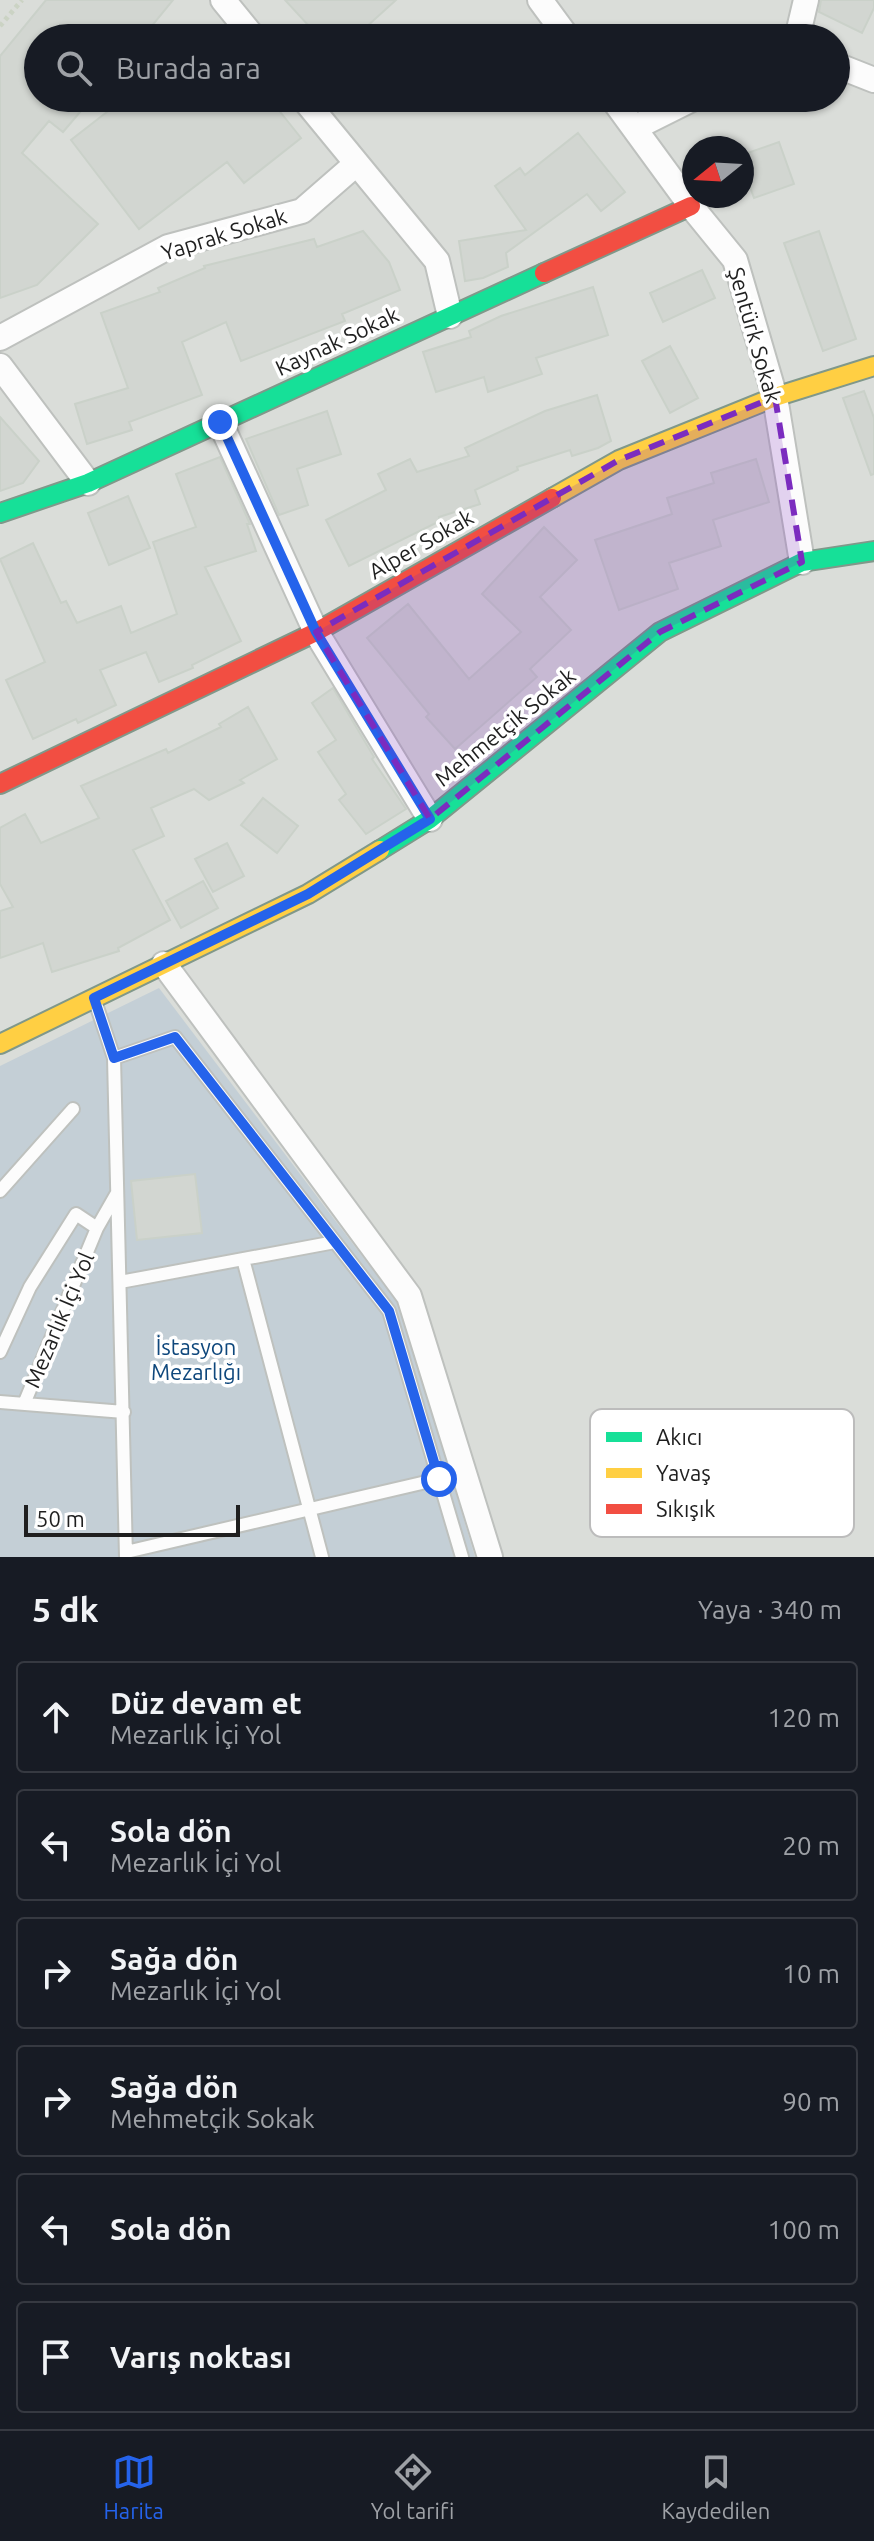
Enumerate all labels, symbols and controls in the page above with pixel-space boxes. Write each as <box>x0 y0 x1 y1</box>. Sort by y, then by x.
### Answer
search box <box>24 24 850 112</box>
icon: search <box>52 46 96 90</box>
text: Burada ara <box>116 51 261 85</box>
north arrow <box>682 136 754 208</box>
street label: Yaprak Sokak <box>158 203 290 264</box>
street label: Şentürk Sokak <box>724 264 787 406</box>
street label: Kaynak Sokak <box>271 301 402 380</box>
route end <box>202 404 238 440</box>
street label: Alper Sokak <box>364 504 477 583</box>
street label: Mehmetçik Sokak <box>430 662 580 791</box>
street label: Mezarlık İçi Yol <box>19 1248 98 1391</box>
park label: İstasyon Mezarlığı <box>151 1334 241 1384</box>
legend <box>590 1409 854 1537</box>
text: Akıcı <box>656 1424 702 1449</box>
text: Yavaş <box>656 1460 711 1485</box>
route start <box>421 1461 457 1497</box>
text: Sıkışık <box>656 1496 715 1521</box>
scale bar <box>24 1501 240 1537</box>
text: 50 m <box>36 1506 85 1531</box>
text: 5 dk <box>32 1590 99 1628</box>
text: Yaya · 340 m <box>698 1595 842 1624</box>
text: Düz devam et <box>110 1686 302 1720</box>
icon: ahead <box>34 1695 78 1739</box>
text: 120 m <box>768 1703 840 1732</box>
text: Mezarlık İçi Yol <box>110 1720 281 1749</box>
text: Sola dön <box>110 1814 232 1848</box>
icon: left <box>34 1823 78 1867</box>
text: 20 m <box>782 1831 840 1860</box>
text: Mezarlık İçi Yol <box>110 1848 281 1877</box>
text: Sağa dön <box>110 1942 238 1976</box>
icon: right <box>34 1951 78 1995</box>
text: 10 m <box>782 1959 840 1988</box>
text: Mezarlık İçi Yol <box>110 1976 281 2005</box>
text: Sağa dön <box>110 2070 238 2104</box>
icon: right <box>34 2079 78 2123</box>
text: 90 m <box>782 2087 840 2116</box>
text: Mehmetçik Sokak <box>110 2104 315 2133</box>
icon: left <box>34 2207 78 2251</box>
text: Sola dön <box>110 2212 232 2246</box>
text: 100 m <box>768 2215 840 2244</box>
icon: arrive <box>34 2335 78 2379</box>
text: Varış noktası <box>110 2340 292 2374</box>
tab: Harita <box>104 2450 164 2523</box>
tab: Yol tarifi <box>371 2450 454 2523</box>
tab: Kaydedilen <box>662 2450 770 2523</box>

